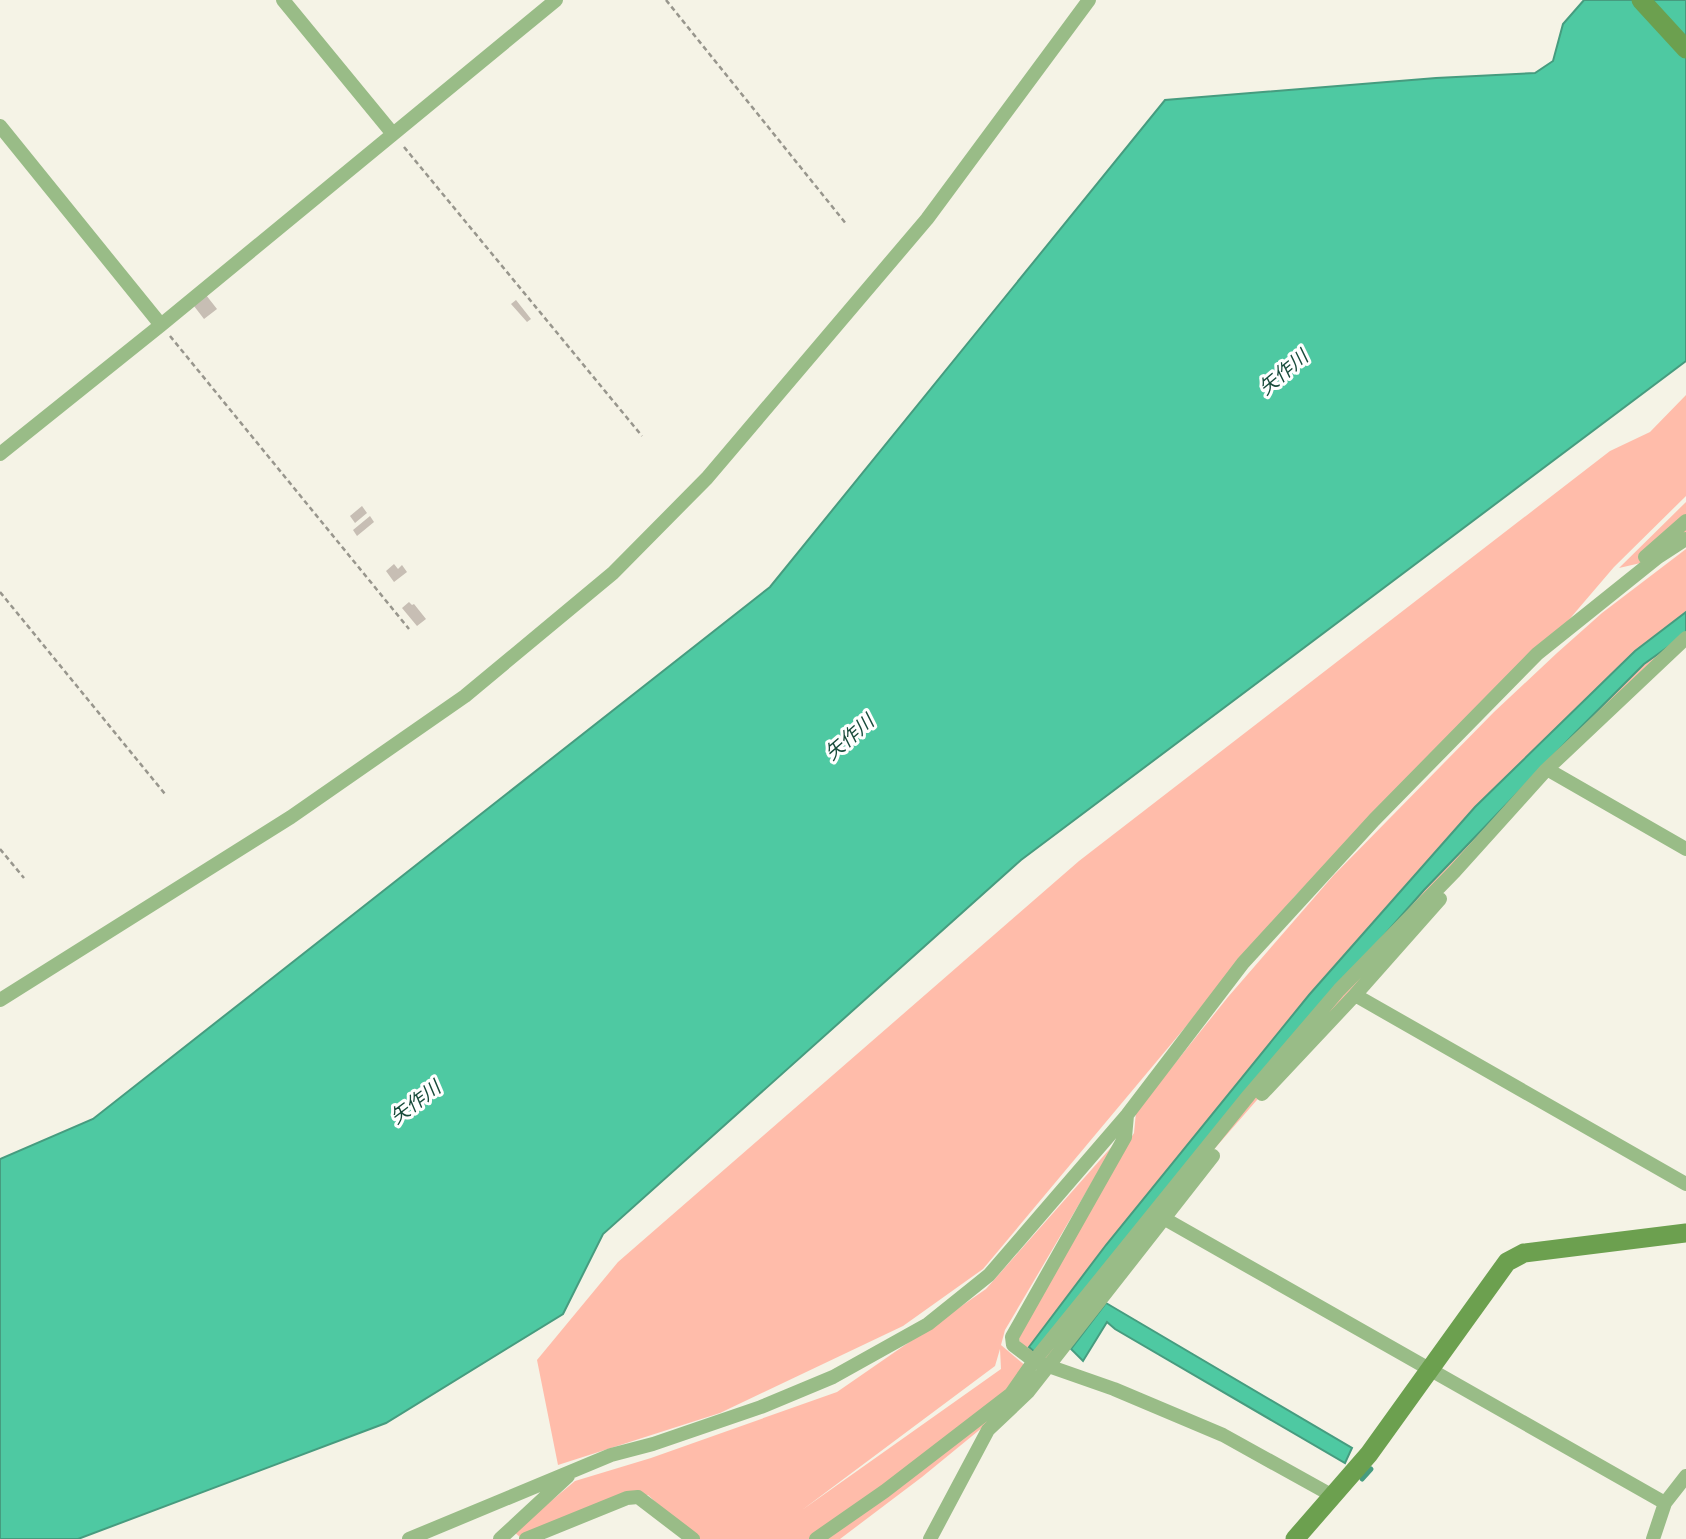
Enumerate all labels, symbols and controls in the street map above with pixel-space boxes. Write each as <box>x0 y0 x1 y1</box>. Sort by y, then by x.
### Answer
water label: 矢作川 <box>1253 343 1314 400</box>
water label: 矢作川 <box>820 708 880 765</box>
water label: 矢作川 <box>385 1074 447 1129</box>

